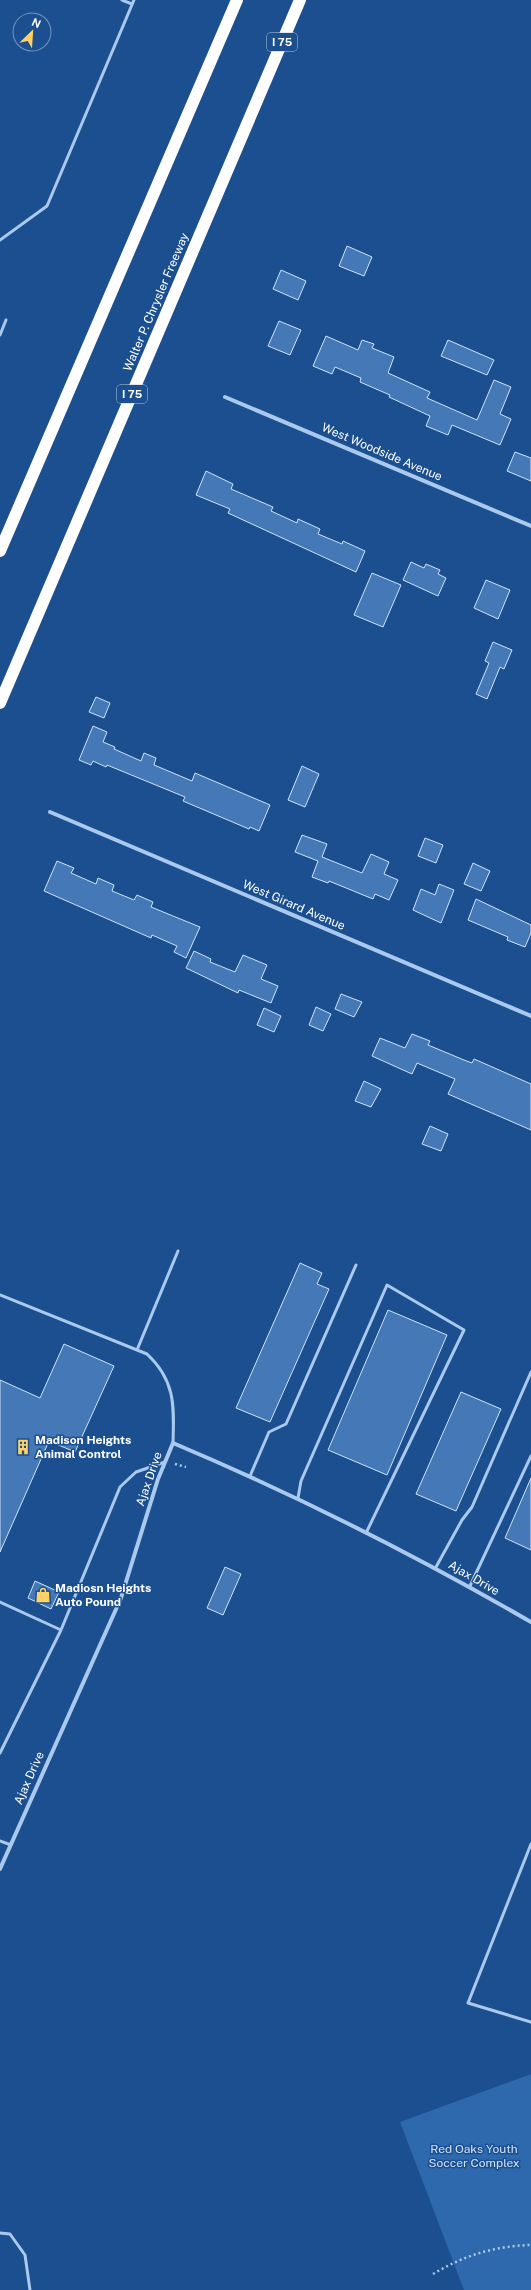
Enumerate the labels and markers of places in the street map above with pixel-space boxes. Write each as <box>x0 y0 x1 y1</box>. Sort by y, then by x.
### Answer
place label: Madison Heights Animal Control <box>35 1433 131 1461</box>
building icon: Madison Heights Animal Control <box>14 1438 32 1456</box>
place label: Madiosn Heights Auto Pound <box>55 1581 151 1609</box>
shop icon: Madiosn Heights Auto Pound <box>34 1586 52 1604</box>

